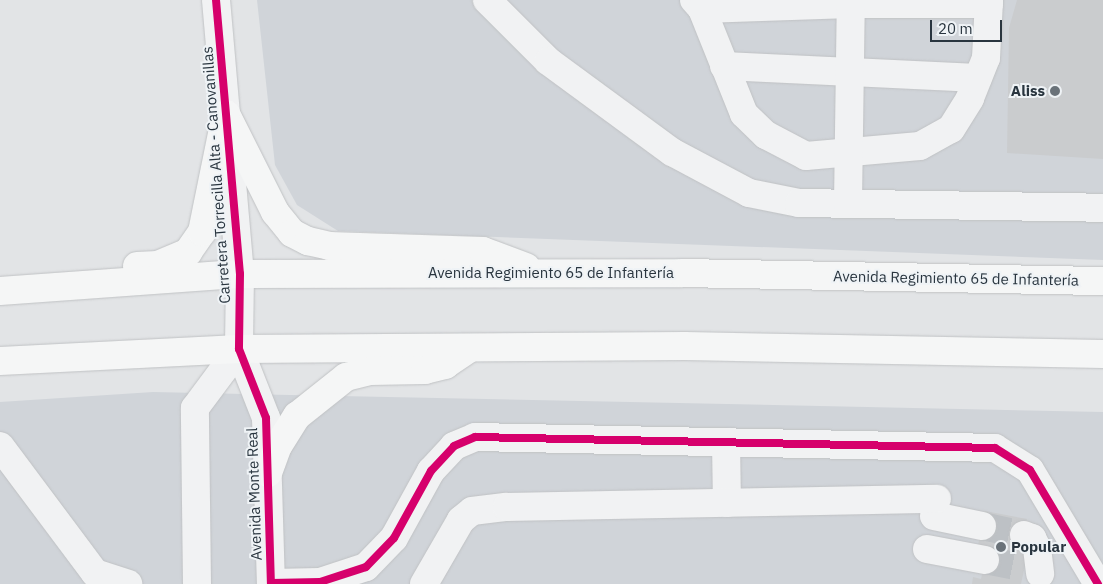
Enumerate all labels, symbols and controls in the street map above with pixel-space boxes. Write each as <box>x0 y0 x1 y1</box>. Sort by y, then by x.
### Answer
scale bar <box>933 10 1006 42</box>
text: 20 m <box>938 19 973 38</box>
street label: Carretera Torrecilla Alta - Canovanillas <box>198 46 234 304</box>
place label: Aliss <box>1011 82 1045 100</box>
marker: Aliss <box>1049 85 1061 97</box>
street label: Avenida Regimiento 65 de Infantería <box>428 264 674 282</box>
street label: Avenida Regimiento 65 de Infantería <box>833 267 1079 289</box>
street label: Avenida Monte Real <box>243 427 265 561</box>
place label: Popular <box>1011 538 1066 556</box>
marker: Popular <box>995 541 1007 553</box>

